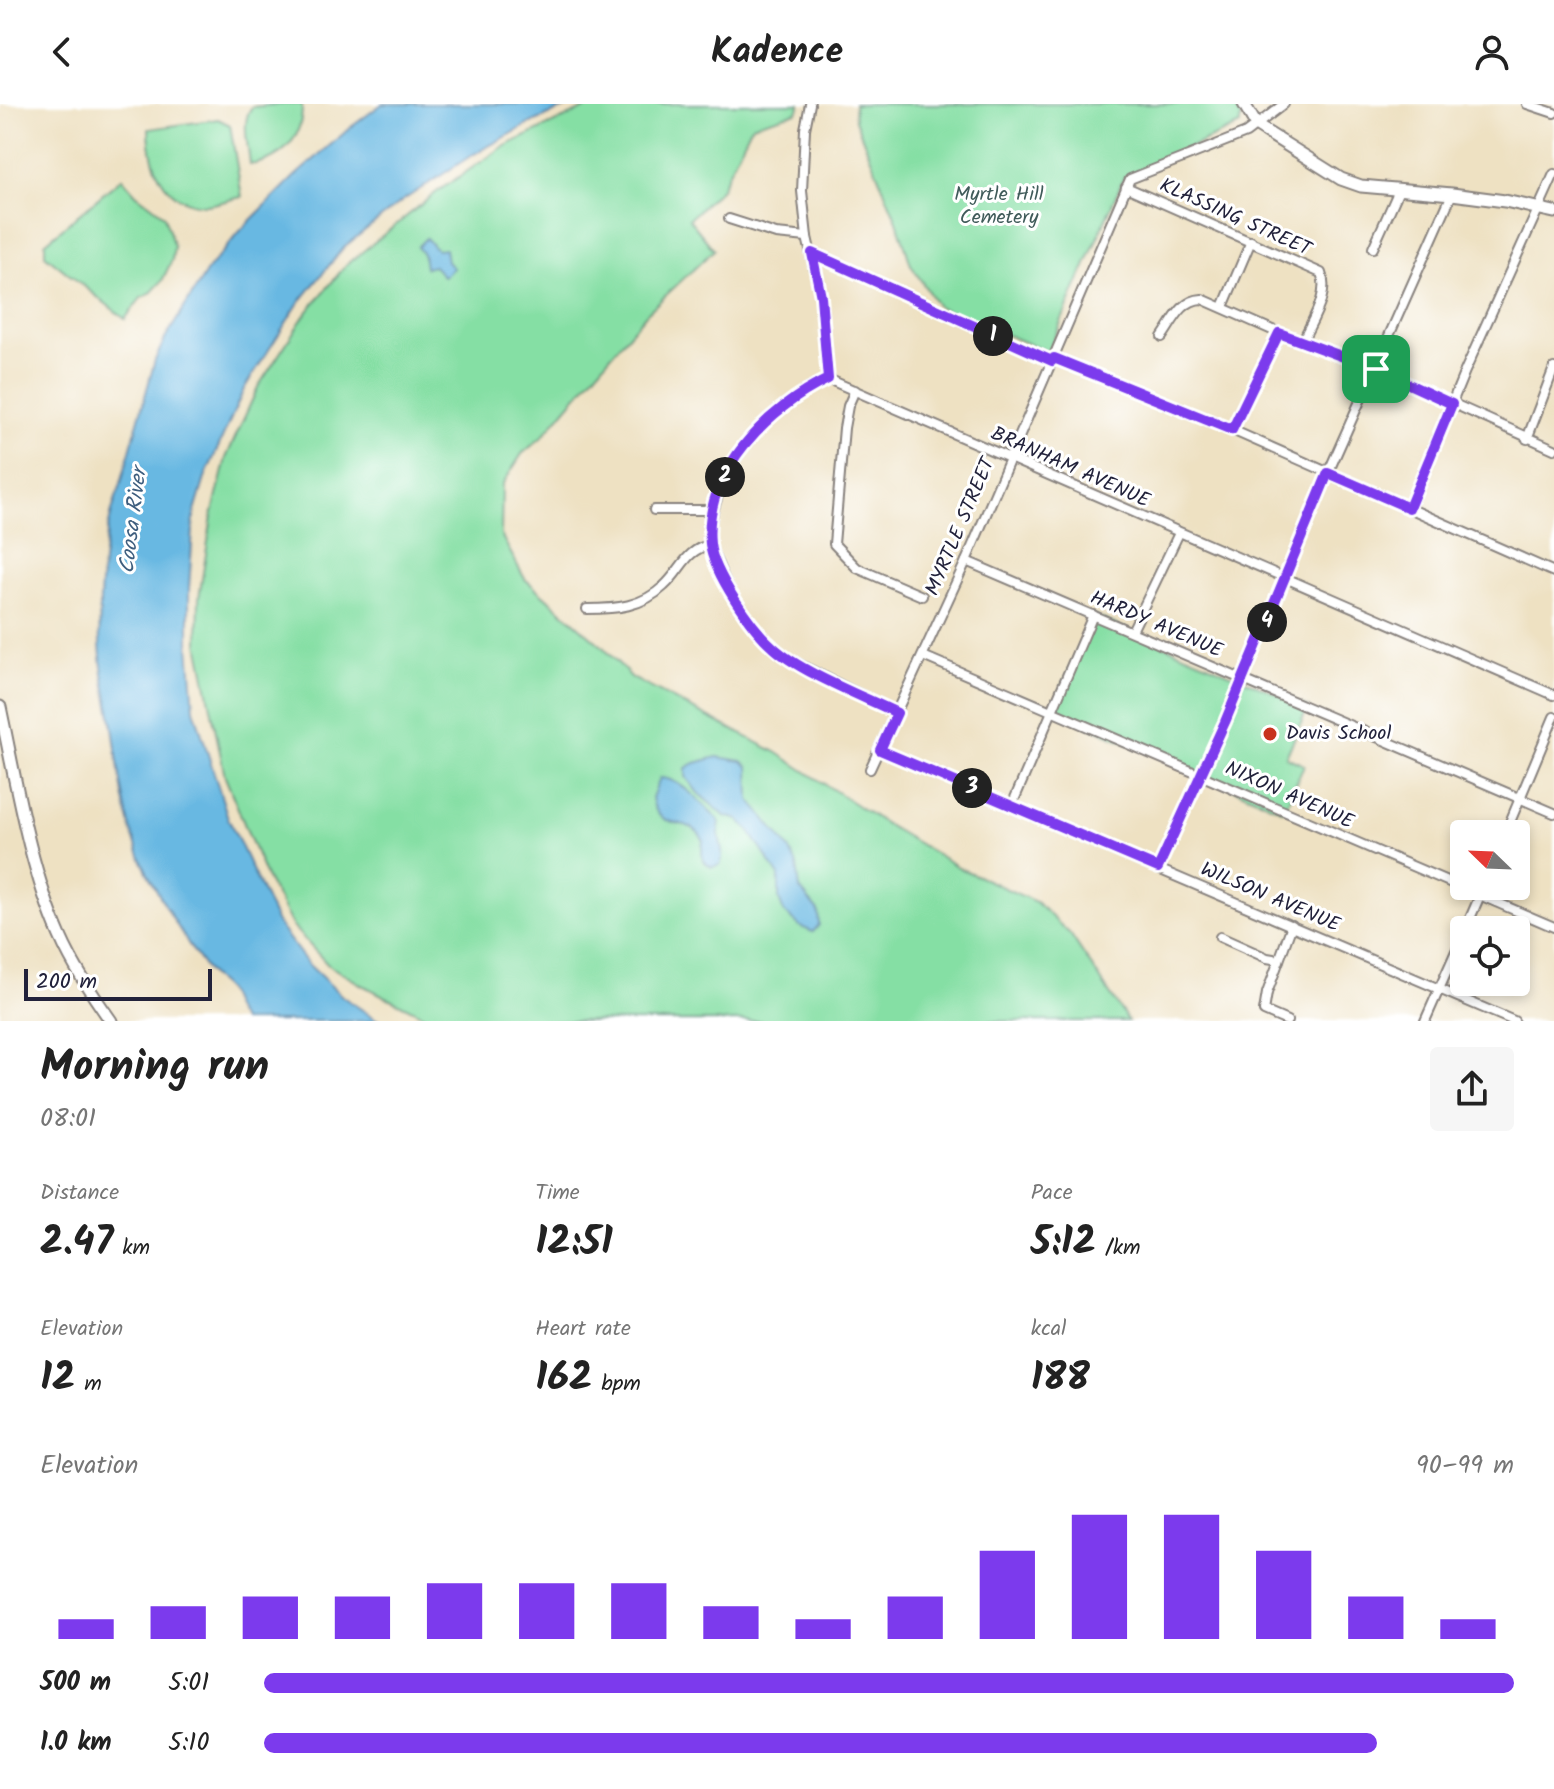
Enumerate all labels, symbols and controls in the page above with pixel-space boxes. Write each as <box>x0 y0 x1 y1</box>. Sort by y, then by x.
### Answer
text: Kadence <box>711 24 843 81</box>
icon: back <box>40 30 84 74</box>
icon: person <box>1470 30 1514 74</box>
street label: KLASSING STREET <box>1154 170 1318 267</box>
park label: Myrtle Hill Cemetery <box>954 179 1044 234</box>
pin: 1 <box>973 316 1013 356</box>
text: 1 <box>990 318 996 353</box>
pin <box>1342 335 1410 403</box>
icon: arrive <box>1354 347 1398 391</box>
street label: BRANHAM AVENUE <box>985 419 1156 518</box>
street label: MYRTLE STREET <box>917 451 1005 601</box>
pin: 2 <box>705 457 745 497</box>
text: 2 <box>719 459 731 494</box>
water label: Coosa River <box>110 462 158 576</box>
street label: HARDY AVENUE <box>1085 583 1229 668</box>
pin: 4 <box>1247 602 1287 642</box>
text: 4 <box>1261 604 1273 639</box>
place label: Davis School <box>1286 718 1391 750</box>
marker: Davis School <box>1261 725 1279 743</box>
street label: NIXON AVENUE <box>1220 753 1360 839</box>
pin: 3 <box>952 768 992 808</box>
text: 3 <box>966 770 978 805</box>
north arrow <box>1450 820 1530 900</box>
map controls <box>1450 820 1530 996</box>
street label: WILSON AVENUE <box>1195 854 1346 942</box>
button: locate <box>1450 916 1530 996</box>
scale bar <box>24 965 212 1001</box>
text: 200 m <box>36 965 97 1000</box>
text: Morning run <box>40 1033 269 1103</box>
button: share <box>1430 1047 1514 1131</box>
text: 08:01 <box>40 1098 96 1140</box>
text: Distance <box>40 1176 119 1211</box>
text: Time <box>535 1176 580 1211</box>
text: Pace <box>1031 1176 1073 1211</box>
text: 2.47 <box>40 1211 113 1275</box>
text: 12:51 <box>535 1211 613 1275</box>
text: 5:12 <box>1031 1211 1096 1275</box>
text: km <box>113 1231 150 1266</box>
text: /km <box>1096 1231 1141 1266</box>
text: Elevation <box>40 1312 123 1347</box>
text: Heart rate <box>535 1312 631 1347</box>
text: kcal <box>1031 1312 1066 1347</box>
text: 12 <box>40 1347 75 1411</box>
text: 162 <box>535 1347 592 1411</box>
text: 188 <box>1031 1347 1090 1411</box>
text: m <box>75 1367 102 1402</box>
text: bpm <box>592 1367 641 1402</box>
text: Elevation <box>40 1445 138 1487</box>
text: 90–99 m <box>1416 1445 1514 1487</box>
text: 500 m <box>40 1662 111 1704</box>
text: 5:01 <box>168 1662 210 1704</box>
text: 1.0 km <box>40 1722 111 1764</box>
text: 5:10 <box>168 1722 210 1764</box>

